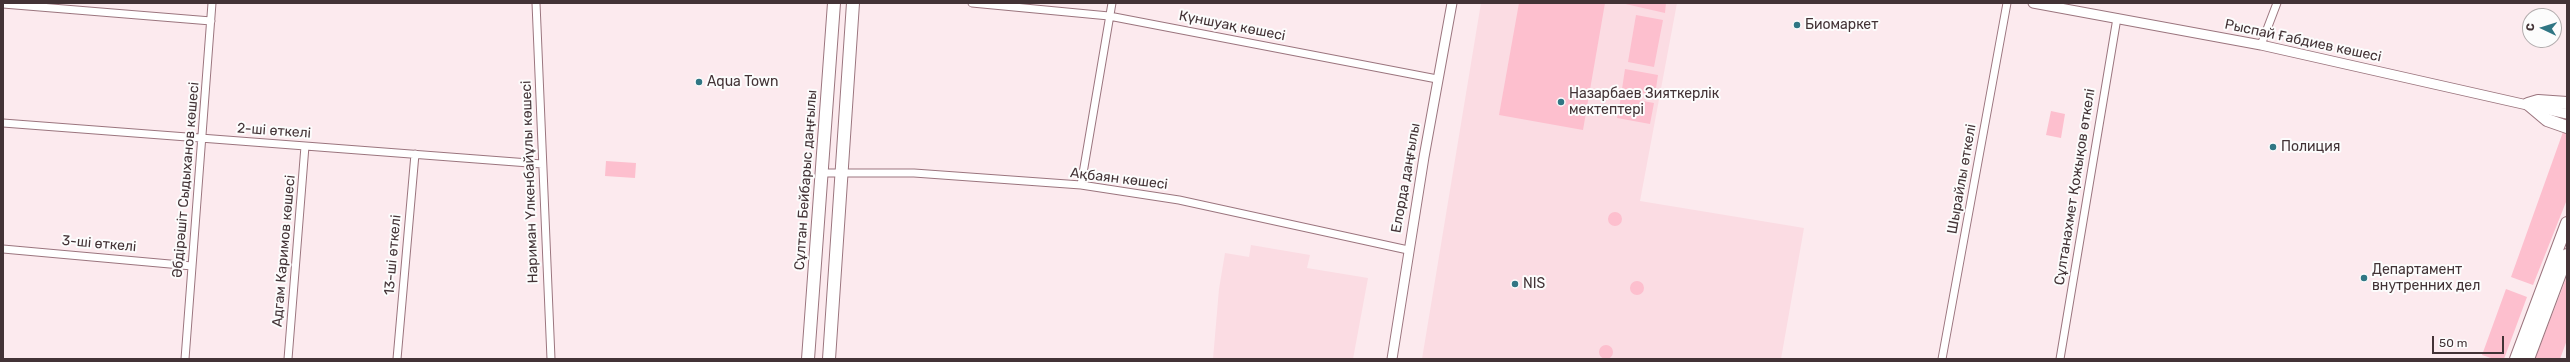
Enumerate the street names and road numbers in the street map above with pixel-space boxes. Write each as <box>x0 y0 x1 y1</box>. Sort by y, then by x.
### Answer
street label: Күншуақ көшесі <box>1177 7 1287 45</box>
street label: Рыспай Ғабдиев көшесі <box>2223 16 2383 66</box>
street label: Нариман Үлкенбайұлы көшесі <box>518 80 542 284</box>
street label: Әбдірәшіт Сыдыханов көшесі <box>169 81 203 279</box>
street label: Сұлтанахмет Қожықов өткелі <box>2051 87 2099 287</box>
street label: Сұлтан Бейбарыс даңғылы <box>791 89 821 271</box>
street label: 2-ші өткелі <box>236 120 312 142</box>
street label: Елорда даңғылы <box>1388 122 1424 234</box>
street label: Шырайлы өткелі <box>1944 123 1980 235</box>
street label: Ақбаян көшесі <box>1069 165 1169 193</box>
street label: Адгам Каримов көшесі <box>269 174 299 328</box>
street label: 13-ші өткелі <box>381 214 405 296</box>
street label: 3-ші өткелі <box>61 232 137 256</box>

